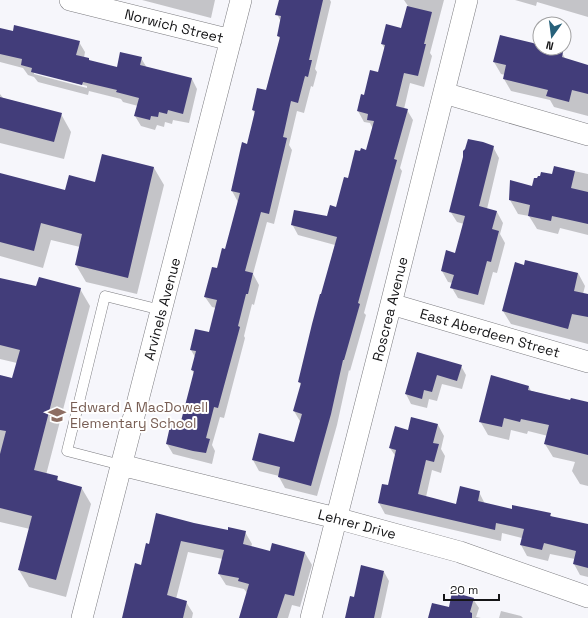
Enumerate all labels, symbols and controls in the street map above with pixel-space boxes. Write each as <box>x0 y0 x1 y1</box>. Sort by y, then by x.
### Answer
street label: Norwich Street <box>123 5 225 47</box>
north arrow <box>532 16 572 56</box>
text: N <box>544 38 555 53</box>
street label: Roscrea Avenue <box>368 255 412 363</box>
street label: Arvinels Avenue <box>140 256 184 362</box>
street label: East Aberdeen Street <box>418 304 562 362</box>
place label: Edward A MacDowell Elementary School <box>70 398 208 432</box>
school or university icon: Edward A MacDowell Elementary School <box>47 405 67 425</box>
street label: Lehrer Drive <box>316 505 398 543</box>
scale bar <box>444 576 499 602</box>
text: 20 m <box>450 582 478 598</box>

